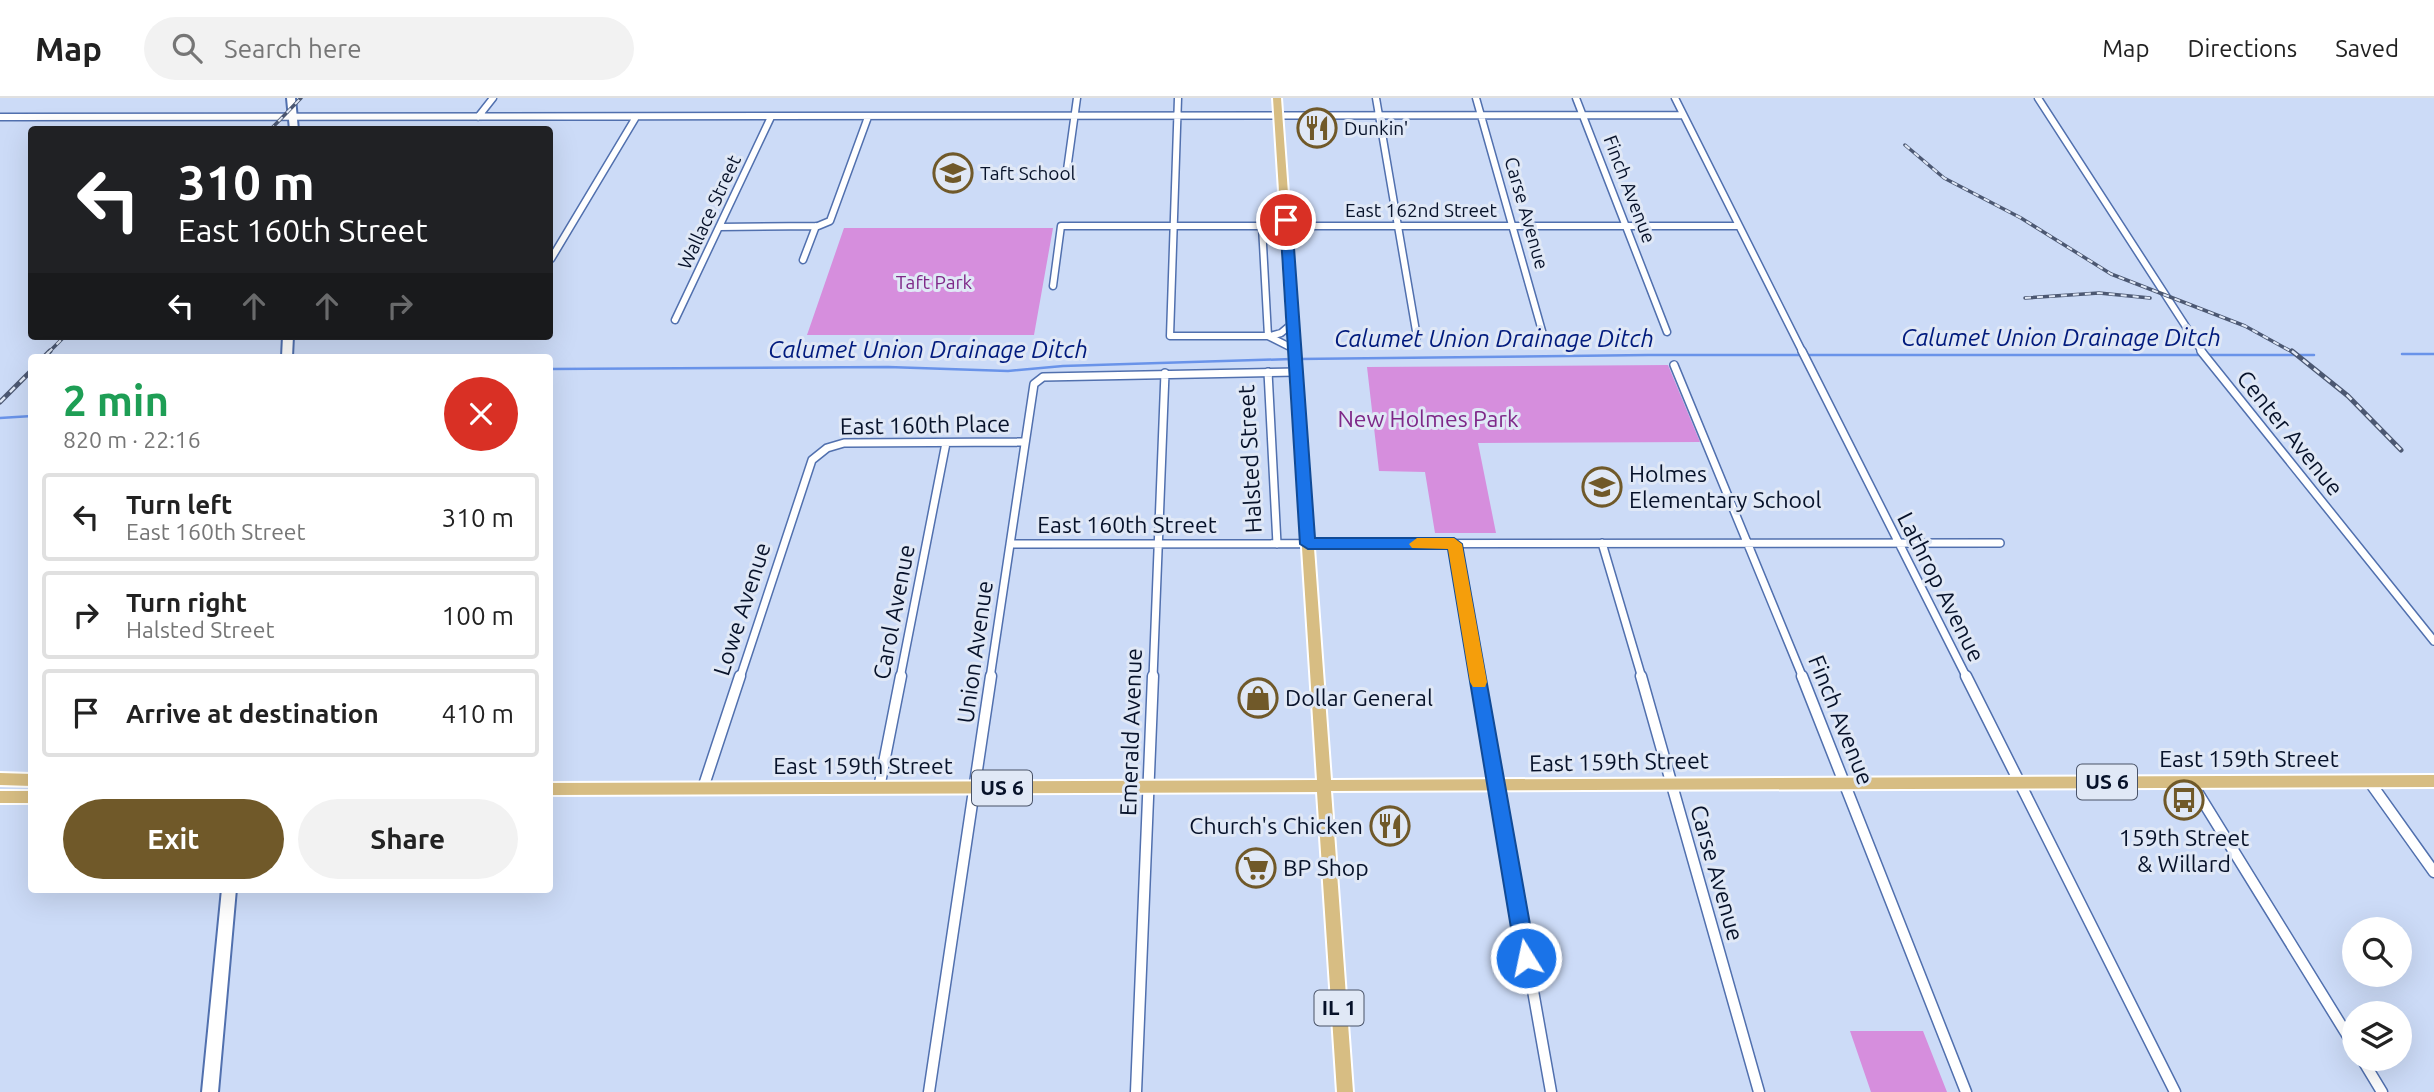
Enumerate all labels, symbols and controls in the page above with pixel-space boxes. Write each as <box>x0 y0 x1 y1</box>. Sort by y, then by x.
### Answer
search box <box>144 17 634 80</box>
icon: search <box>168 29 206 67</box>
text: Map <box>35 30 102 67</box>
text: Search here <box>224 34 362 63</box>
text: Map <box>2102 35 2149 62</box>
text: Directions <box>2187 35 2297 62</box>
text: Saved <box>2335 35 2399 62</box>
restaurant icon: Dunkin' <box>1296 107 1338 149</box>
place label: Dunkin' <box>1344 117 1408 139</box>
street label: Finch Avenue <box>1599 132 1661 246</box>
street label: Wallace Street <box>673 151 745 273</box>
school or university icon: Taft School <box>932 152 974 194</box>
icon: left <box>63 154 154 245</box>
text: 310 m <box>178 154 315 209</box>
street label: Carse Avenue <box>1500 154 1554 272</box>
place label: Taft School <box>980 162 1076 184</box>
pin <box>1256 190 1316 250</box>
street label: East 162nd Street <box>1345 199 1498 221</box>
icon: arrive <box>1267 201 1305 239</box>
text: East 160th Street <box>178 212 428 248</box>
park label: Taft Park <box>896 271 973 293</box>
icon: left <box>162 287 200 325</box>
icon: ahead <box>235 287 273 325</box>
icon: ahead <box>308 287 346 325</box>
icon: right <box>381 287 419 325</box>
water label: Calumet Union Drainage Ditch <box>1901 324 2221 351</box>
water label: Calumet Union Drainage Ditch <box>1334 325 1654 352</box>
water label: Calumet Union Drainage Ditch <box>768 336 1088 363</box>
street label: Center Avenue <box>2233 365 2348 500</box>
text: 2 min <box>63 377 169 424</box>
button: close <box>444 377 518 451</box>
street label: Halsted Street <box>1233 384 1266 534</box>
park label: New Holmes Park <box>1337 406 1519 431</box>
street label: East 160th Place <box>840 411 1010 438</box>
text: 820 m · 22:16 <box>63 427 201 452</box>
place label: Holmes Elementary School <box>1629 461 1822 512</box>
school or university icon: Holmes Elementary School <box>1581 466 1623 508</box>
text: Turn left <box>126 490 232 519</box>
icon: left <box>67 498 105 536</box>
text: 310 m <box>442 503 514 532</box>
street label: Lathrop Avenue <box>1893 508 1990 666</box>
street label: East 160th Street <box>1037 512 1217 537</box>
text: East 160th Street <box>126 519 306 544</box>
street label: Lowe Avenue <box>708 539 775 679</box>
street label: Carol Avenue <box>868 542 919 681</box>
street label: Union Avenue <box>952 579 997 725</box>
text: Turn right <box>126 588 247 617</box>
icon: right <box>67 596 105 634</box>
text: 100 m <box>442 601 514 630</box>
text: Halsted Street <box>126 617 275 642</box>
street label: Emerald Avenue <box>1115 647 1146 816</box>
street label: Finch Avenue <box>1804 651 1879 788</box>
shop icon: Dollar General <box>1237 677 1279 719</box>
place label: Dollar General <box>1285 685 1433 710</box>
icon: arrive <box>67 694 105 732</box>
text: Arrive at destination <box>126 699 379 728</box>
text: 410 m <box>442 699 514 728</box>
street label: East 159th Street <box>2159 746 2339 771</box>
street label: East 159th Street <box>1529 747 1709 776</box>
street label: East 159th Street <box>773 753 953 778</box>
road number: US 6 <box>2077 764 2137 800</box>
road number: US 6 <box>972 770 1032 806</box>
bus stop icon: 159th Street & Willard <box>2163 779 2205 821</box>
button: Exit <box>63 799 284 879</box>
button: Share <box>298 799 518 879</box>
street label: Carse Avenue <box>1686 802 1749 944</box>
restaurant icon: Church's Chicken <box>1369 805 1411 847</box>
place label: Church's Chicken <box>1189 813 1363 838</box>
place label: 159th Street & Willard <box>2119 825 2249 876</box>
supermarket icon: BP Shop <box>1235 847 1277 889</box>
place label: BP Shop <box>1283 855 1369 880</box>
map controls <box>2342 917 2412 1071</box>
button: search <box>2342 917 2412 987</box>
position arrow <box>1489 921 1563 995</box>
road number: IL 1 <box>1314 990 1364 1026</box>
button: layers <box>2342 1001 2412 1071</box>

